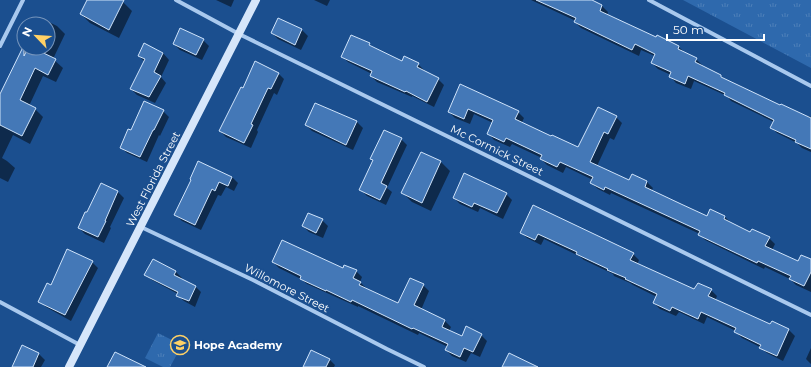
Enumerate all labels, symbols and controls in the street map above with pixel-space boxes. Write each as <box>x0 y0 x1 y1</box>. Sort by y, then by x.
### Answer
north arrow <box>16 16 56 56</box>
scale bar <box>667 16 764 42</box>
text: 50 m <box>673 22 704 37</box>
text: N <box>19 25 35 39</box>
street label: Mc Cormick Street <box>448 121 546 179</box>
street label: West Florida Street <box>123 128 183 229</box>
street label: Willomore Street <box>242 261 332 316</box>
school or university icon: Hope Academy <box>169 334 191 356</box>
place label: Hope Academy <box>194 338 282 352</box>

